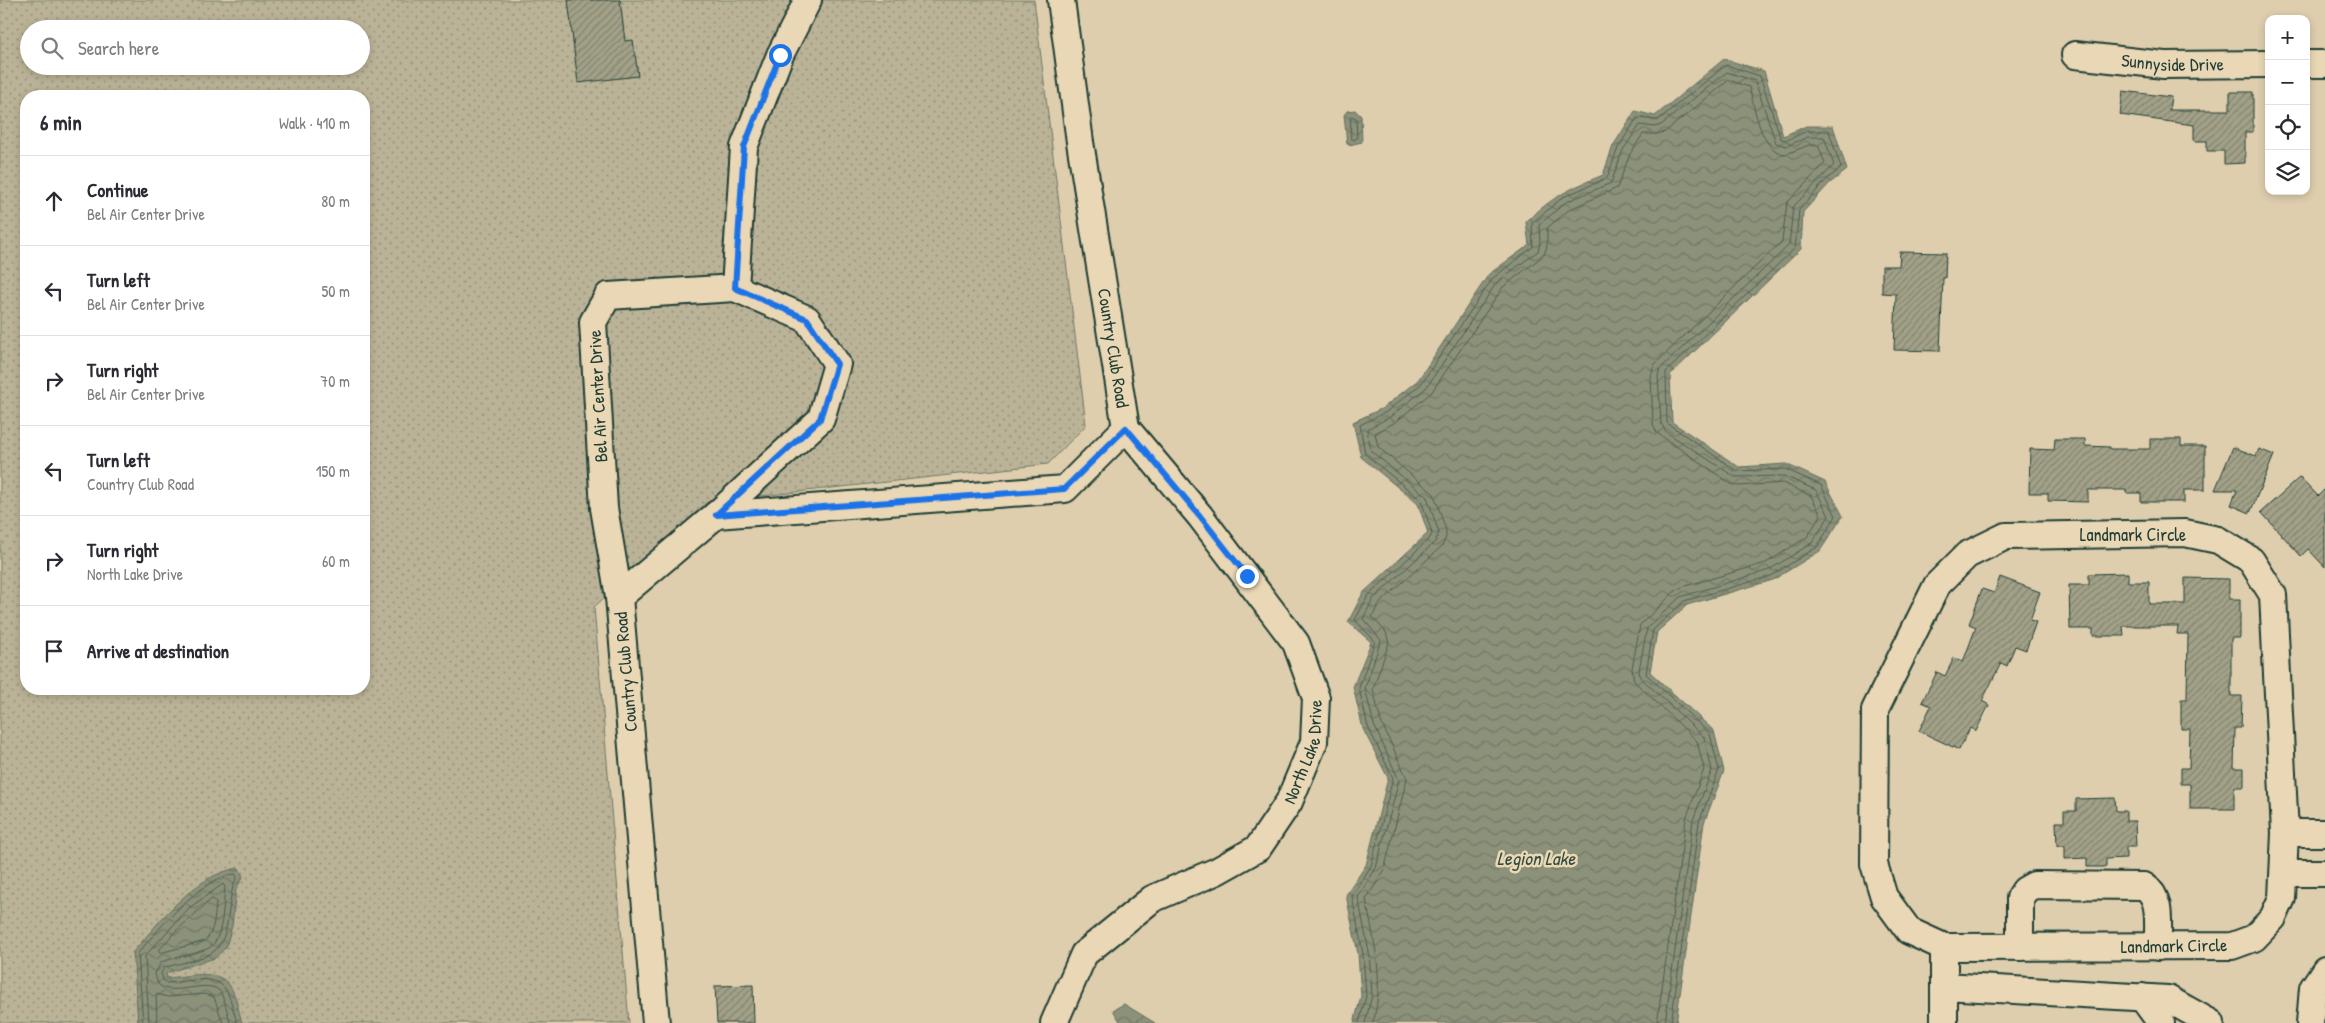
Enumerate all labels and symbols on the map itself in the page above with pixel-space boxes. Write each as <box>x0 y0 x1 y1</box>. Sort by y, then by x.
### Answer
route start <box>769 44 792 67</box>
street label: Sunnyside Drive <box>2120 47 2224 77</box>
street label: Country Club Road <box>1092 287 1136 409</box>
street label: Bel Air Center Drive <box>582 329 613 463</box>
street label: Landmark Circle <box>2080 522 2186 547</box>
route end <box>1236 565 1259 588</box>
street label: Country Club Road <box>608 611 643 733</box>
street label: North Lake Drive <box>1277 699 1328 808</box>
water label: Legion Lake <box>1497 845 1576 871</box>
street label: Landmark Circle <box>2121 932 2227 959</box>

